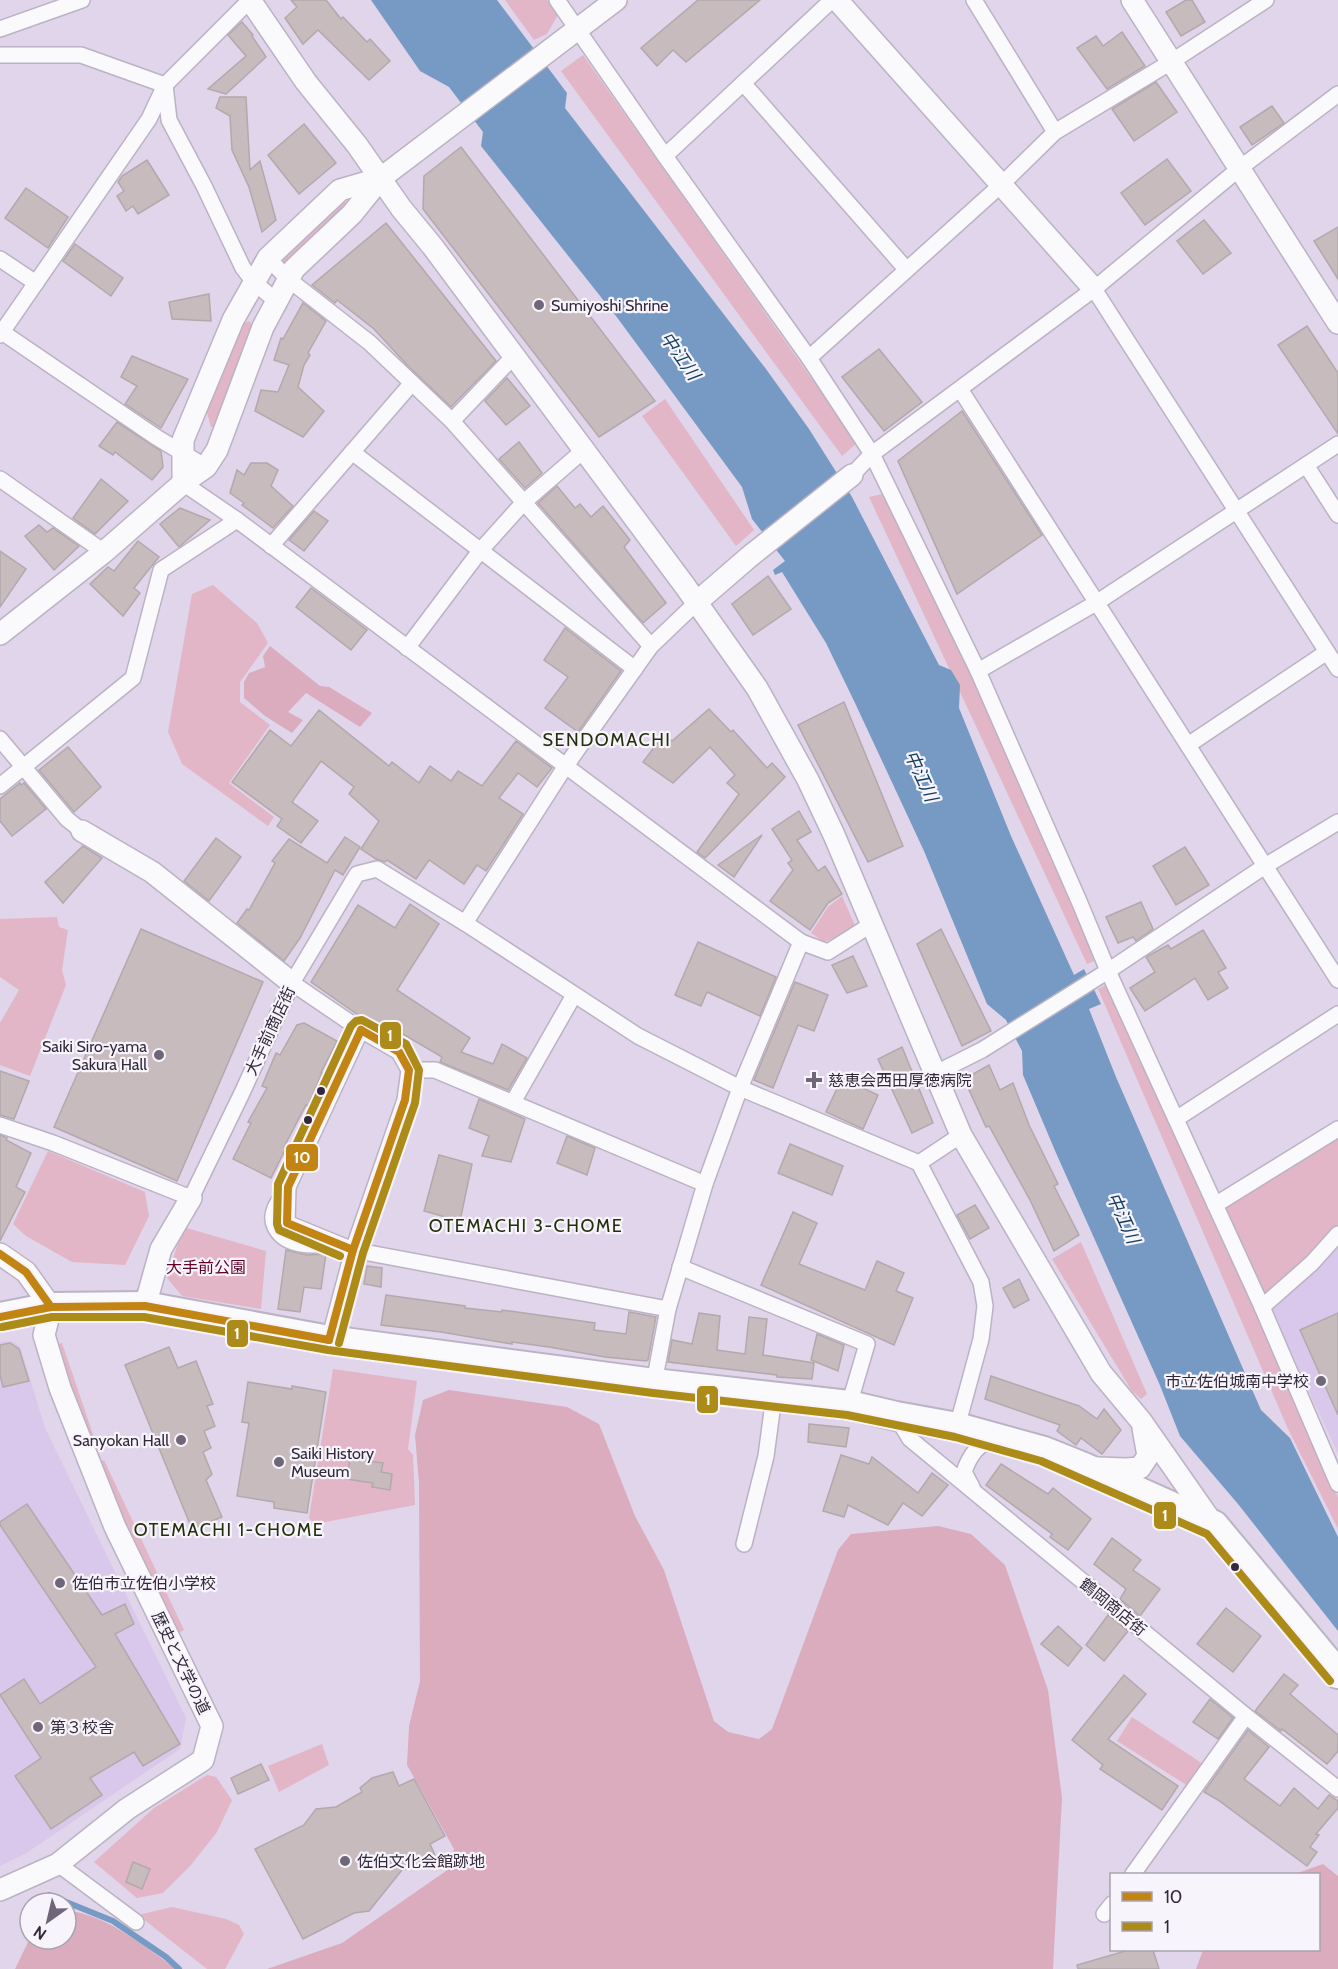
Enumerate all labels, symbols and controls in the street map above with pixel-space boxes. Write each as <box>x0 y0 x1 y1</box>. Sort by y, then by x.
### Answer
place label: Sumiyoshi Shrine <box>551 296 669 315</box>
marker: Sumiyoshi Shrine <box>532 298 546 312</box>
water label: 中江川 <box>656 328 706 386</box>
district label: SENDOMACHI <box>543 729 671 751</box>
water label: 中江川 <box>900 747 943 807</box>
street label: 大手前商店街 <box>241 983 299 1079</box>
line badge: 1 <box>379 1021 402 1050</box>
text: 1 <box>387 1026 393 1045</box>
place label: Saiki Siro-yama Sakura Hall <box>42 1037 147 1074</box>
marker: Saiki Siro-yama Sakura Hall <box>152 1048 166 1062</box>
marker: 慈恵会西田厚徳病院 <box>805 1071 823 1089</box>
place label: 慈恵会西田厚徳病院 <box>828 1071 972 1090</box>
unlabelled marker <box>315 1085 327 1097</box>
unlabelled marker <box>302 1114 314 1126</box>
line badge: 10 <box>285 1143 319 1172</box>
text: 10 <box>293 1148 311 1167</box>
water label: 中江川 <box>1102 1189 1145 1249</box>
district label: OTEMACHI 3-CHOME <box>429 1215 623 1237</box>
park label: 大手前公園 <box>166 1258 246 1277</box>
line badge: 1 <box>226 1319 249 1348</box>
text: 1 <box>234 1324 240 1343</box>
place label: 市立佐伯城南中学校 <box>1165 1372 1309 1391</box>
marker: 市立佐伯城南中学校 <box>1314 1374 1328 1388</box>
line badge: 1 <box>696 1385 719 1414</box>
text: 1 <box>705 1390 711 1409</box>
place label: Sanyokan Hall <box>73 1431 169 1450</box>
marker: Sanyokan Hall <box>174 1433 188 1447</box>
place label: Saiki History Museum <box>291 1444 374 1481</box>
marker: Saiki History Museum <box>272 1455 286 1469</box>
line badge: 1 <box>1153 1501 1177 1530</box>
text: 1 <box>1162 1506 1168 1525</box>
district label: OTEMACHI 1-CHOME <box>134 1519 324 1541</box>
unlabelled marker <box>1229 1561 1241 1573</box>
place label: 佐伯市立佐伯小学校 <box>72 1574 216 1593</box>
street label: 鶴岡商店街 <box>1076 1574 1150 1640</box>
marker: 佐伯市立佐伯小学校 <box>53 1576 67 1590</box>
street label: 歴史と文学の道 <box>148 1608 214 1718</box>
place label: 第３校舎 <box>50 1718 114 1737</box>
marker: 第３校舎 <box>31 1720 45 1734</box>
place label: 佐伯文化会館跡地 <box>357 1852 485 1871</box>
marker: 佐伯文化会館跡地 <box>338 1854 352 1868</box>
legend <box>1110 1873 1320 1951</box>
text: 10 <box>1164 1886 1182 1908</box>
north arrow <box>18 1891 78 1951</box>
text: 1 <box>1164 1916 1170 1938</box>
text: N <box>30 1922 50 1944</box>

